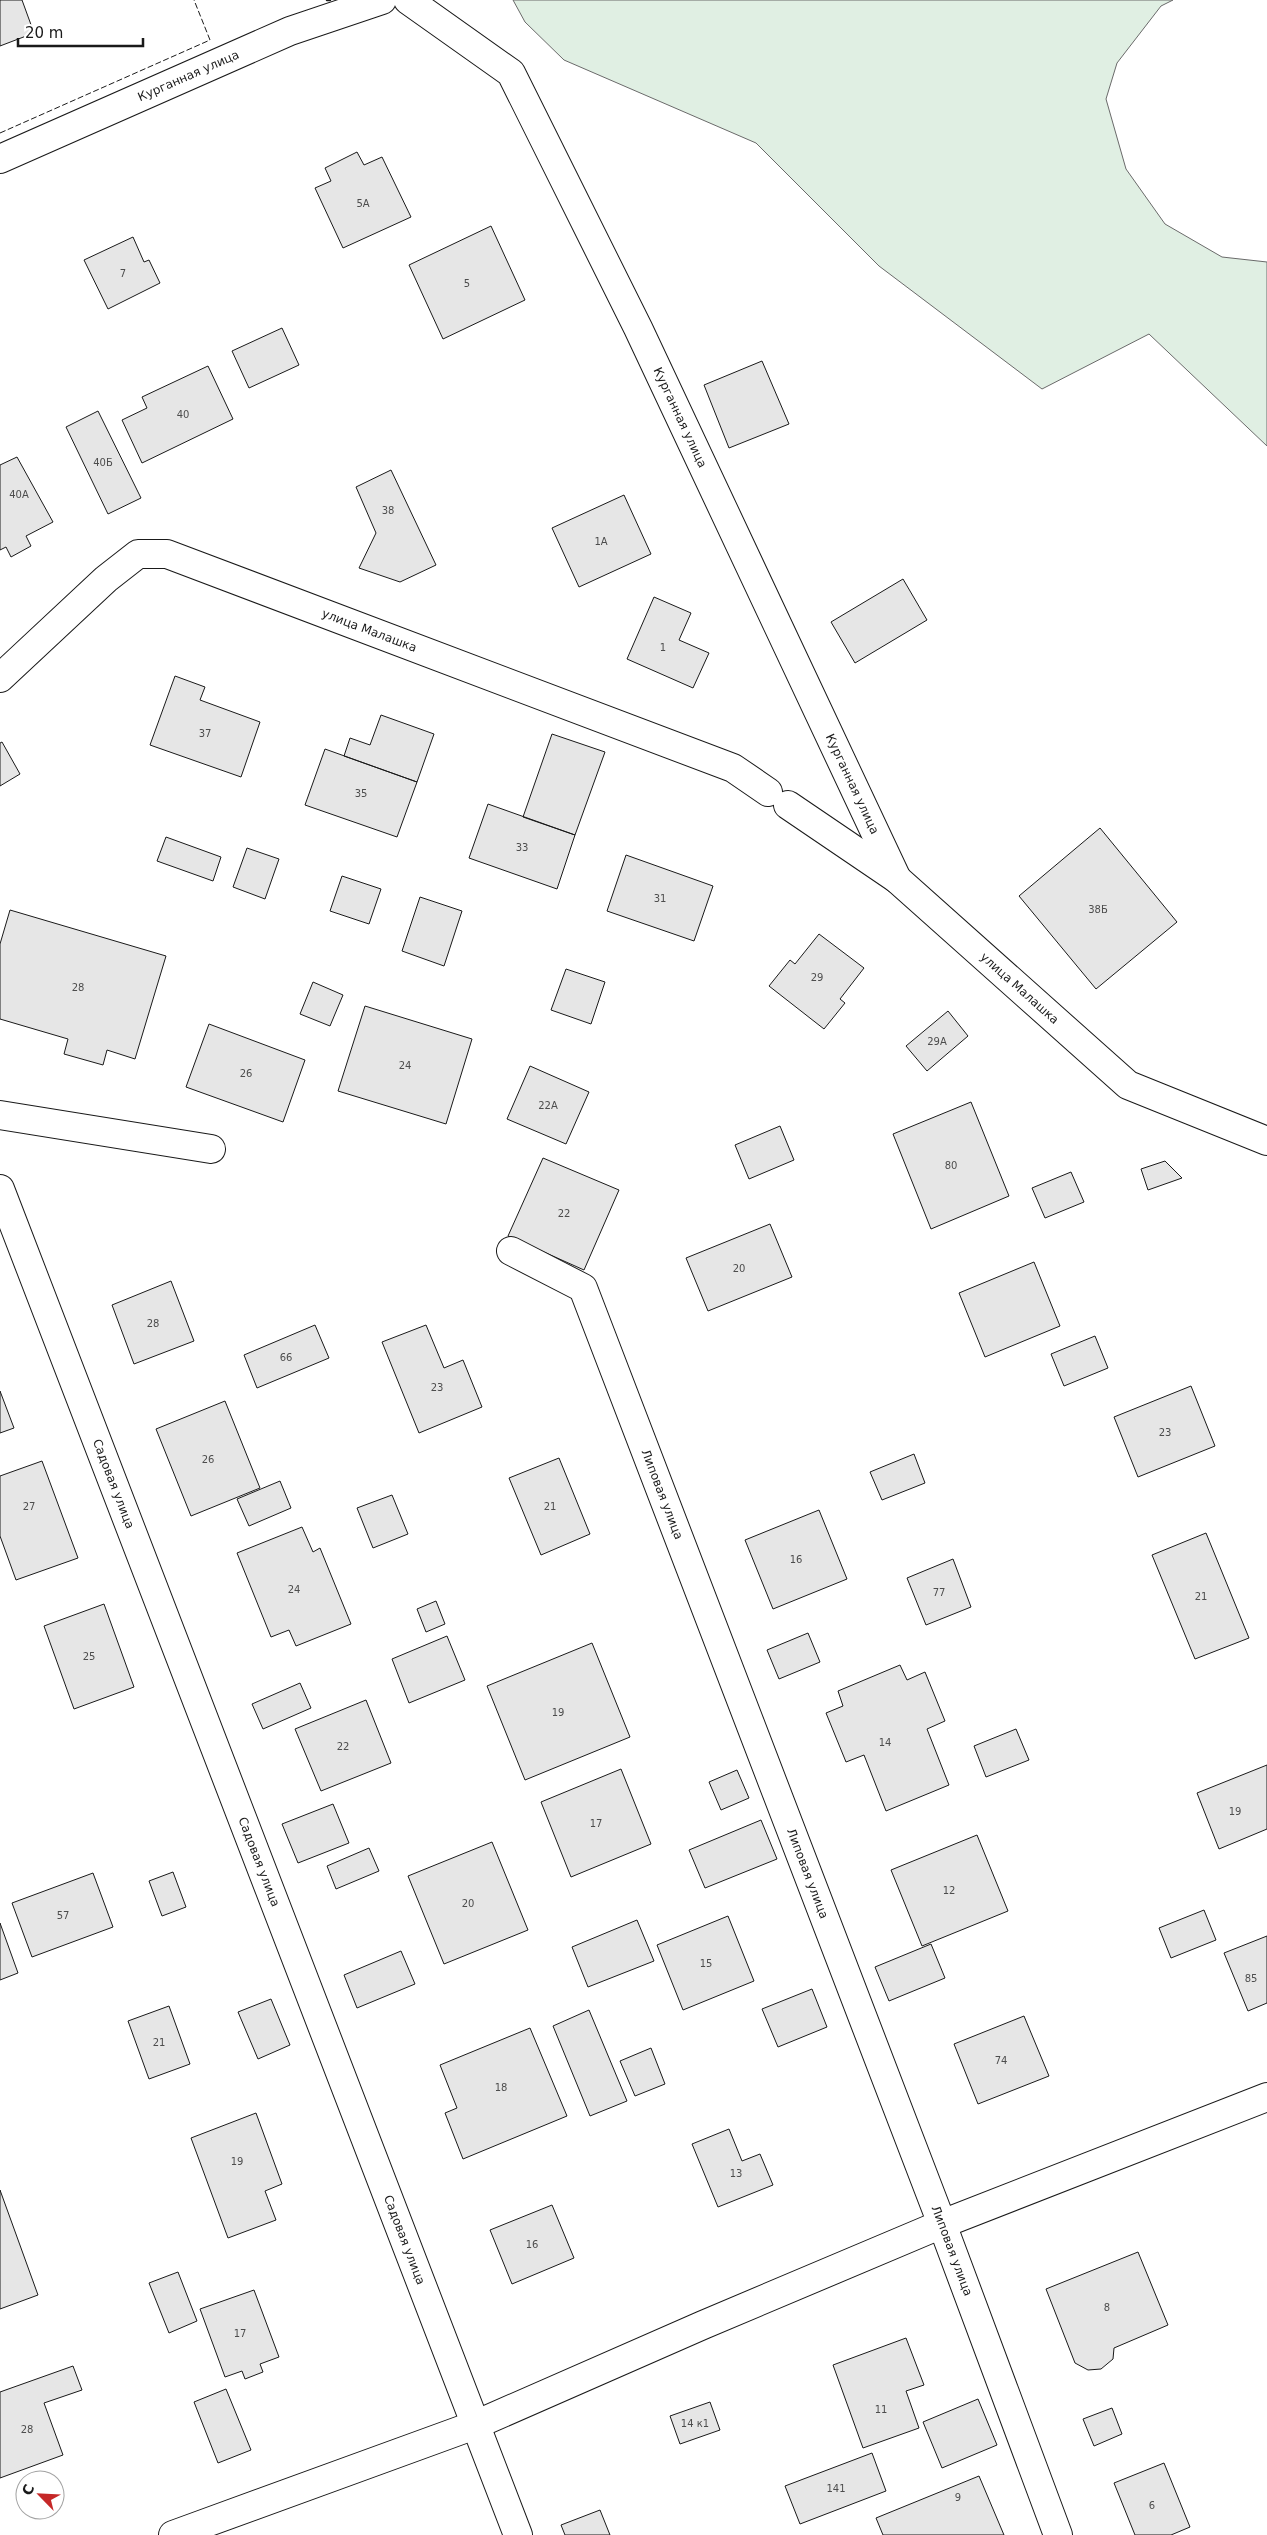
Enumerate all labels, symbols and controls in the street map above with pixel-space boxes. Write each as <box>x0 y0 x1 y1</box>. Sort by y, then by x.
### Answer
scale bar <box>18 15 142 47</box>
text: 20 m <box>25 24 63 42</box>
street label: Курганная улица <box>136 47 241 104</box>
house number: 5А <box>356 198 370 209</box>
house number: 7 <box>120 268 126 279</box>
house number: 5 <box>464 278 470 289</box>
street label: Курганная улица <box>651 365 710 470</box>
house number: 40 <box>177 409 189 420</box>
house number: 40Б <box>93 457 113 468</box>
house number: 40А <box>9 489 29 500</box>
house number: 38 <box>382 505 394 516</box>
house number: 1А <box>594 536 608 547</box>
street label: улица Малашка <box>320 606 419 655</box>
house number: 1 <box>660 642 666 653</box>
house number: 37 <box>199 728 211 739</box>
street label: Курганная улица <box>823 732 882 836</box>
house number: 35 <box>355 788 367 799</box>
house number: 33 <box>516 842 528 853</box>
house number: 31 <box>654 893 666 904</box>
house number: 38Б <box>1088 904 1108 915</box>
street label: улица Малашка <box>978 950 1062 1027</box>
house number: 29 <box>811 972 823 983</box>
house number: 28 <box>72 982 84 993</box>
house number: 29А <box>927 1036 947 1047</box>
house number: 24 <box>399 1060 411 1071</box>
house number: 26 <box>240 1068 252 1079</box>
house number: 22А <box>538 1100 558 1111</box>
house number: 80 <box>945 1160 957 1171</box>
house number: 22 <box>558 1208 570 1219</box>
house number: 20 <box>733 1263 745 1274</box>
house number: 28 <box>147 1318 159 1329</box>
house number: 66 <box>280 1352 292 1363</box>
house number: 23 <box>431 1382 443 1393</box>
house number: 23 <box>1159 1427 1171 1438</box>
street label: Садовая улица <box>90 1437 137 1531</box>
street label: Липовая улица <box>638 1447 686 1542</box>
house number: 26 <box>202 1454 214 1465</box>
house number: 27 <box>23 1501 35 1512</box>
house number: 21 <box>544 1501 556 1512</box>
house number: 16 <box>790 1554 802 1565</box>
house number: 24 <box>288 1584 300 1595</box>
house number: 77 <box>933 1587 945 1598</box>
house number: 21 <box>1195 1591 1207 1602</box>
house number: 25 <box>83 1651 95 1662</box>
house number: 19 <box>552 1707 564 1718</box>
house number: 14 <box>879 1737 891 1748</box>
house number: 22 <box>337 1741 349 1752</box>
house number: 19 <box>1229 1806 1241 1817</box>
street label: Садовая улица <box>235 1815 283 1909</box>
house number: 17 <box>590 1818 602 1829</box>
street label: Липовая улица <box>784 1826 831 1921</box>
house number: 12 <box>943 1885 955 1896</box>
house number: 20 <box>462 1898 474 1909</box>
house number: 57 <box>57 1910 69 1921</box>
house number: 15 <box>700 1958 712 1969</box>
house number: 85 <box>1245 1973 1257 1984</box>
house number: 21 <box>153 2037 165 2048</box>
house number: 74 <box>995 2055 1007 2066</box>
house number: 18 <box>495 2082 507 2093</box>
house number: 19 <box>231 2156 243 2167</box>
house number: 13 <box>730 2168 742 2179</box>
street label: Садовая улица <box>381 2193 428 2287</box>
street label: Липовая улица <box>929 2204 975 2298</box>
house number: 16 <box>526 2239 538 2250</box>
house number: 8 <box>1104 2302 1110 2313</box>
house number: 17 <box>234 2328 246 2339</box>
house number: 11 <box>875 2404 887 2415</box>
house number: 14 к1 <box>681 2418 709 2429</box>
house number: 28 <box>21 2424 33 2435</box>
north arrow <box>15 2470 65 2520</box>
text: С <box>19 2482 38 2498</box>
house number: 141 <box>826 2483 846 2494</box>
house number: 9 <box>955 2492 961 2503</box>
house number: 6 <box>1149 2500 1155 2511</box>

